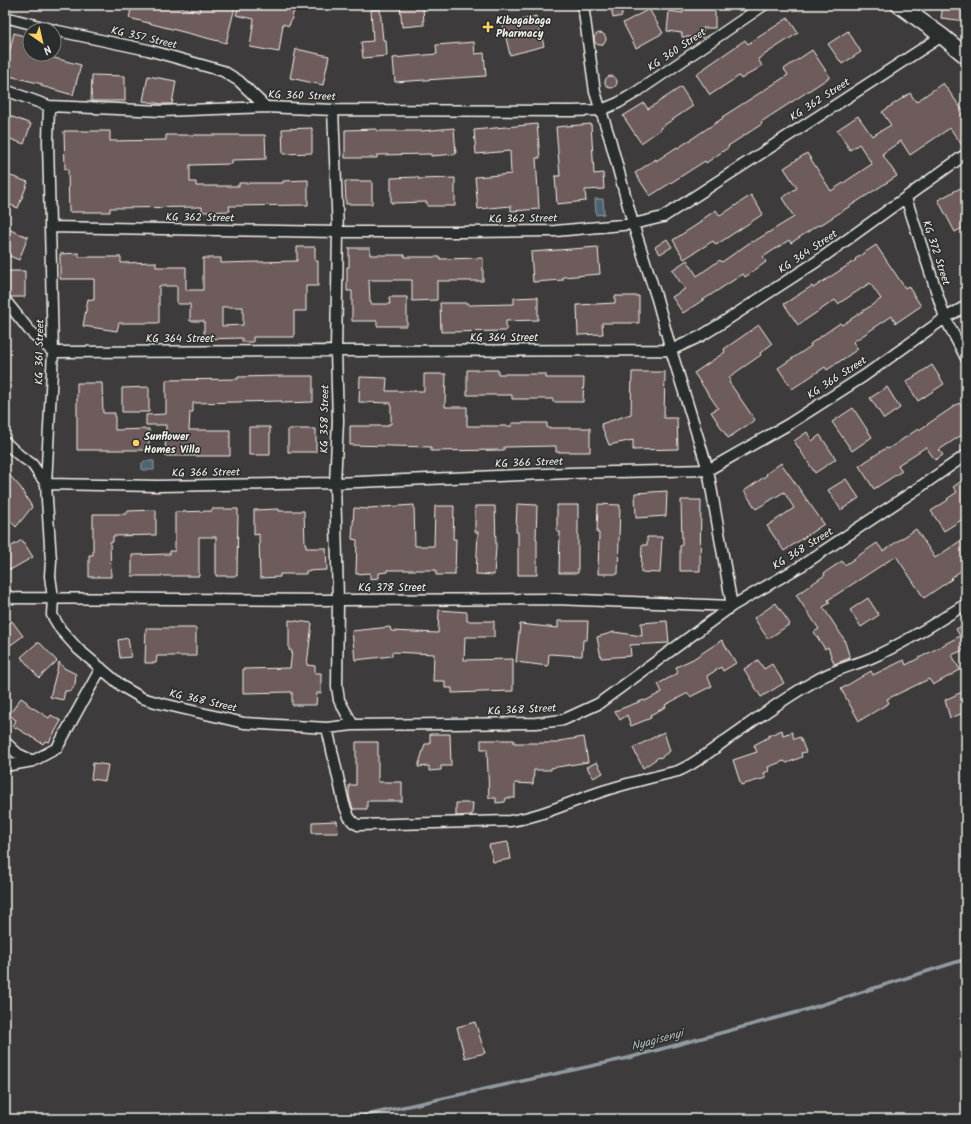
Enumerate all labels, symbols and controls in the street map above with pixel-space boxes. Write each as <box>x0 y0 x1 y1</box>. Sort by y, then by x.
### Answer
place label: Kibagabaga Pharmacy <box>496 12 551 43</box>
north arrow <box>22 22 62 62</box>
street label: KG 357 Street <box>109 22 179 54</box>
marker: Kibagabaga Pharmacy <box>483 22 493 32</box>
street label: KG 360 Street <box>644 23 711 76</box>
text: N <box>39 40 55 59</box>
street label: KG 362 Street <box>786 73 854 126</box>
street label: KG 360 Street <box>268 86 337 106</box>
street label: KG 362 Street <box>165 208 235 228</box>
street label: KG 362 Street <box>488 209 558 229</box>
street label: KG 372 Street <box>917 218 955 289</box>
street label: KG 364 Street <box>775 225 842 279</box>
street label: KG 361 Street <box>30 318 50 385</box>
street label: KG 364 Street <box>470 329 539 347</box>
street label: KG 364 Street <box>146 330 215 348</box>
street label: KG 366 Street <box>803 351 871 404</box>
street label: KG 358 Street <box>315 384 335 454</box>
place label: Sunflower Homes Villa <box>144 428 200 459</box>
marker: Sunflower Homes Villa <box>131 438 141 448</box>
street label: KG 366 Street <box>494 453 564 473</box>
street label: KG 366 Street <box>172 463 241 483</box>
street label: KG 368 Street <box>769 523 838 575</box>
street label: KG 378 Street <box>358 579 427 597</box>
street label: KG 368 Street <box>167 684 239 718</box>
street label: KG 368 Street <box>487 699 558 721</box>
water label: Nyagisenyi <box>629 1023 688 1056</box>

